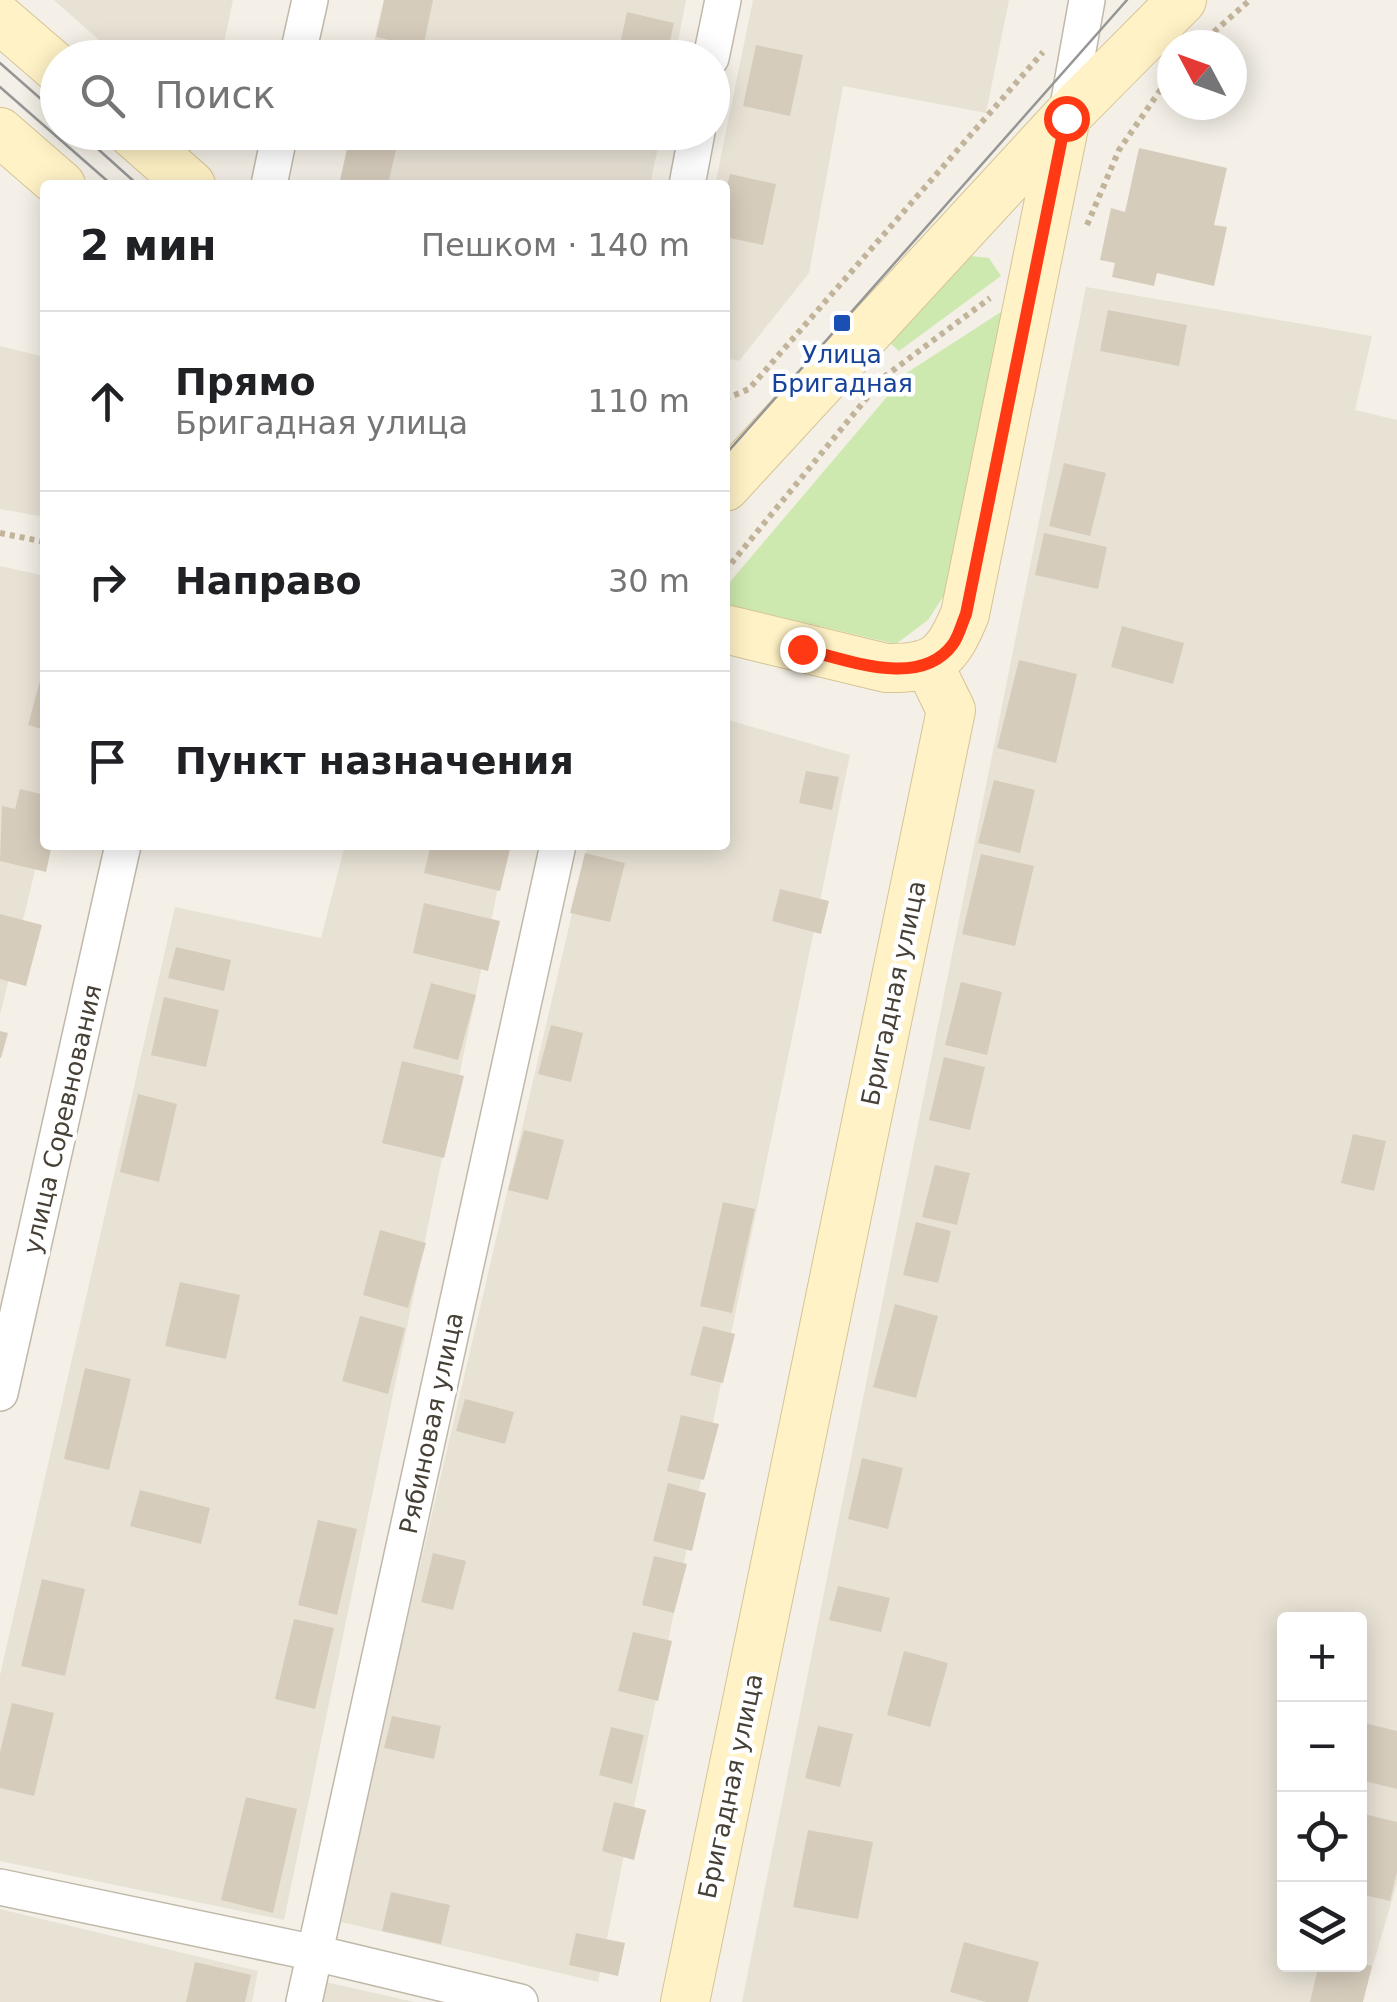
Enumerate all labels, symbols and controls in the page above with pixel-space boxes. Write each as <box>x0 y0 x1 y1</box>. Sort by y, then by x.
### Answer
north arrow <box>1157 30 1247 120</box>
search box <box>40 40 730 150</box>
icon: search <box>75 68 130 123</box>
text: Поиск <box>155 73 275 117</box>
route start <box>1044 96 1090 142</box>
text: 2 мин <box>80 221 217 270</box>
text: Пешком · 140 m <box>421 226 690 264</box>
marker: Улица Бригадная <box>831 312 853 334</box>
place label: Улица Бригадная <box>771 340 913 398</box>
text: Прямо <box>175 360 316 404</box>
icon: ahead <box>80 374 135 429</box>
text: 110 m <box>588 382 690 420</box>
text: Бригадная улица <box>175 404 468 442</box>
icon: right <box>80 554 135 609</box>
text: Направо <box>175 559 362 603</box>
text: 30 m <box>608 562 690 600</box>
route end <box>780 627 826 673</box>
icon: arrive <box>80 734 135 789</box>
text: Пункт назначения <box>175 739 574 783</box>
street label: Бригадная улица <box>855 878 931 1108</box>
street label: улица Соревнования <box>17 982 108 1257</box>
street label: Рябиновая улица <box>394 1310 469 1537</box>
map controls <box>1277 1612 1367 1972</box>
button: + <box>1277 1612 1367 1702</box>
street label: Бригадная улица <box>692 1671 768 1901</box>
button: − <box>1277 1702 1367 1792</box>
button: locate <box>1277 1792 1367 1882</box>
button: layers <box>1277 1882 1367 1972</box>

